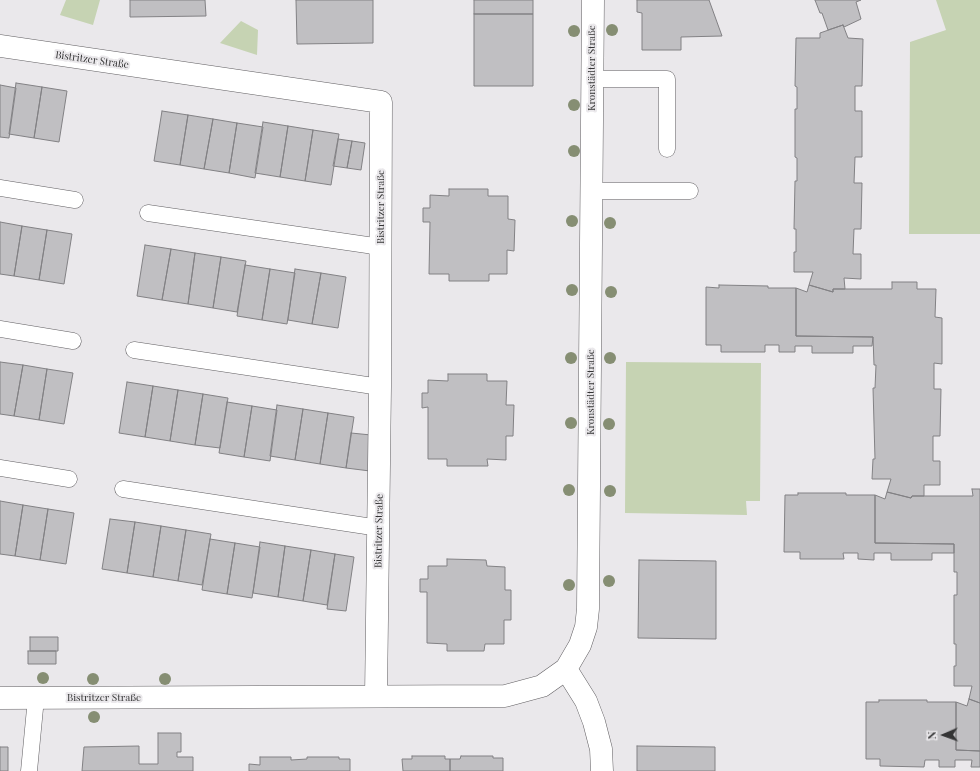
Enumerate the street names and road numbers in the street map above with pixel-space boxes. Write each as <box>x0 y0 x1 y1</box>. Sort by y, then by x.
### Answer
street label: Kronstädter Straße <box>586 25 598 111</box>
street label: Bistritzer Straße <box>54 49 130 71</box>
street label: Bistritzer Straße <box>375 170 387 244</box>
street label: Kronstädter Straße <box>585 349 597 435</box>
street label: Bistritzer Straße <box>372 494 386 568</box>
street label: Bistritzer Straße <box>67 692 141 704</box>

